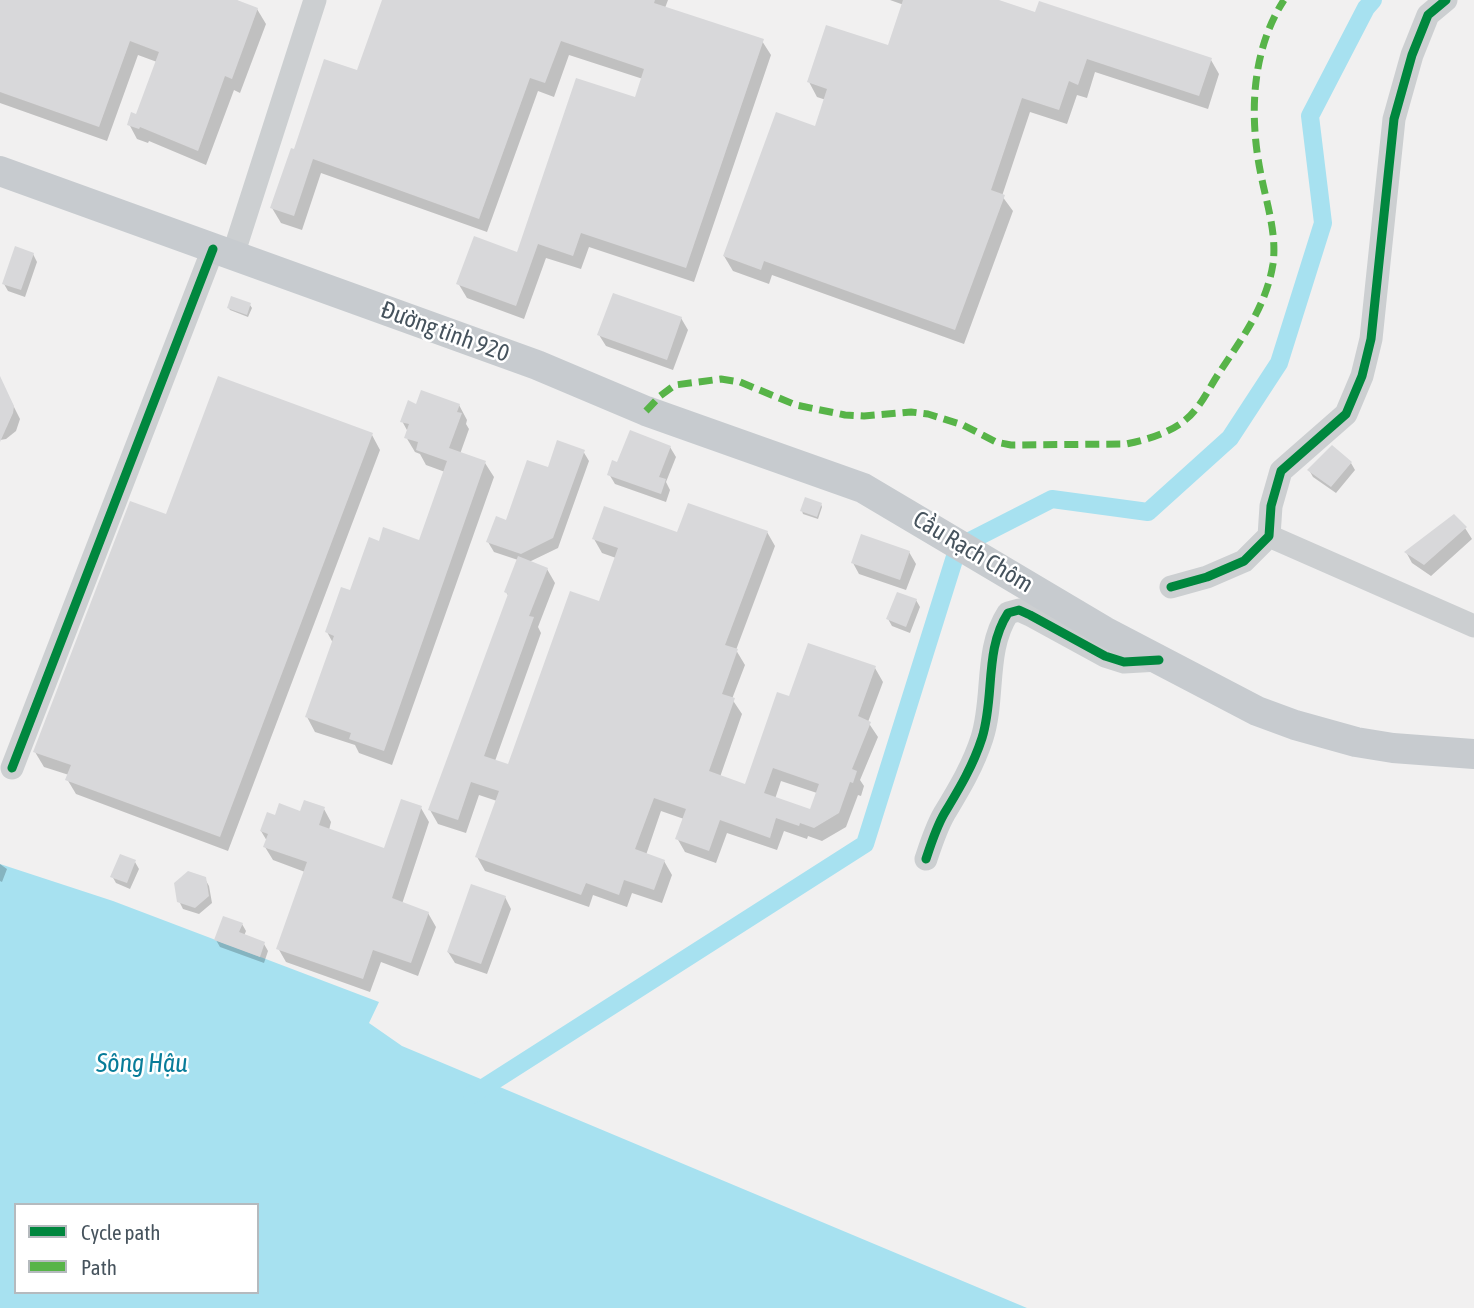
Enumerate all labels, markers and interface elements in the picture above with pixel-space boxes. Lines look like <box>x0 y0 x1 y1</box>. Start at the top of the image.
street label: Đường tỉnh 920 <box>377 295 513 369</box>
street label: Cầu Rạch Chôm <box>908 505 1038 599</box>
water label: Sông Hậu <box>96 1048 188 1080</box>
legend <box>14 1203 259 1294</box>
text: Cycle path <box>81 1220 160 1244</box>
text: Path <box>81 1255 117 1279</box>

